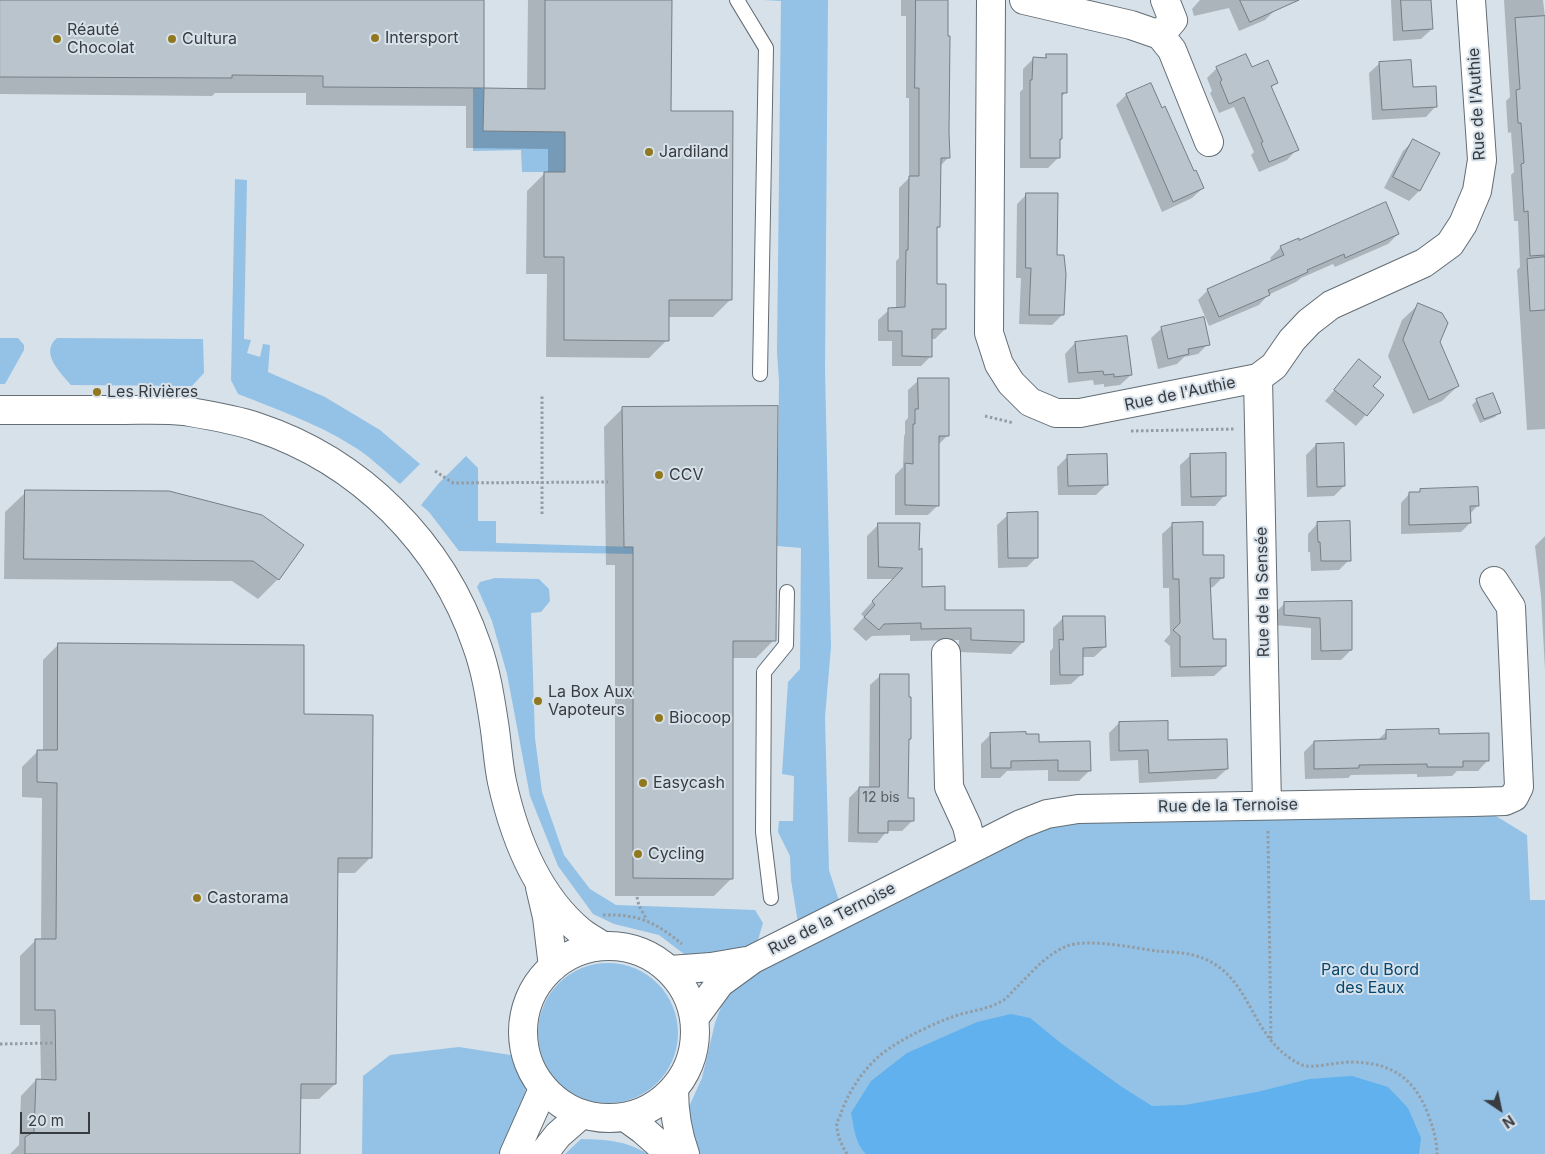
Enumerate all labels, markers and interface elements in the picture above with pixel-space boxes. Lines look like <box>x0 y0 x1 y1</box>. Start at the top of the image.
place label: Réauté Chocolat <box>67 20 135 58</box>
place label: Intersport <box>385 28 459 48</box>
place label: Cultura <box>182 29 237 49</box>
marker: Intersport <box>369 32 381 44</box>
marker: Réauté Chocolat <box>51 33 63 45</box>
marker: Cultura <box>166 33 178 45</box>
street label: Rue de l'Authie <box>1464 47 1490 161</box>
place label: Jardiland <box>659 142 729 162</box>
marker: Jardiland <box>643 146 655 158</box>
street label: Rue de l'Authie <box>1123 373 1237 415</box>
place label: Les Rivières <box>107 382 198 402</box>
marker: Les Rivières <box>91 386 103 398</box>
place label: CCV <box>669 465 703 485</box>
marker: CCV <box>653 469 665 481</box>
street label: Rue de la Sensée <box>1252 526 1274 658</box>
place label: La Box Aux Vapoteurs <box>548 682 633 720</box>
marker: La Box Aux Vapoteurs <box>532 695 544 707</box>
place label: Biocoop <box>669 708 731 728</box>
marker: Biocoop <box>653 712 665 724</box>
place label: Easycash <box>653 773 725 793</box>
marker: Easycash <box>637 777 649 789</box>
house number: 12 bis <box>862 790 900 806</box>
street label: Rue de la Ternoise <box>1158 795 1298 817</box>
place label: Cycling <box>648 844 705 864</box>
marker: Cycling <box>632 848 644 860</box>
street label: Rue de la Ternoise <box>765 879 899 959</box>
place label: Castorama <box>207 888 289 908</box>
marker: Castorama <box>191 892 203 904</box>
park label: Parc du Bord des Eaux <box>1321 960 1419 998</box>
north arrow <box>1475 1084 1525 1134</box>
scale bar <box>22 1102 92 1134</box>
text: 20 m <box>28 1111 64 1130</box>
text: N <box>1499 1112 1518 1132</box>

